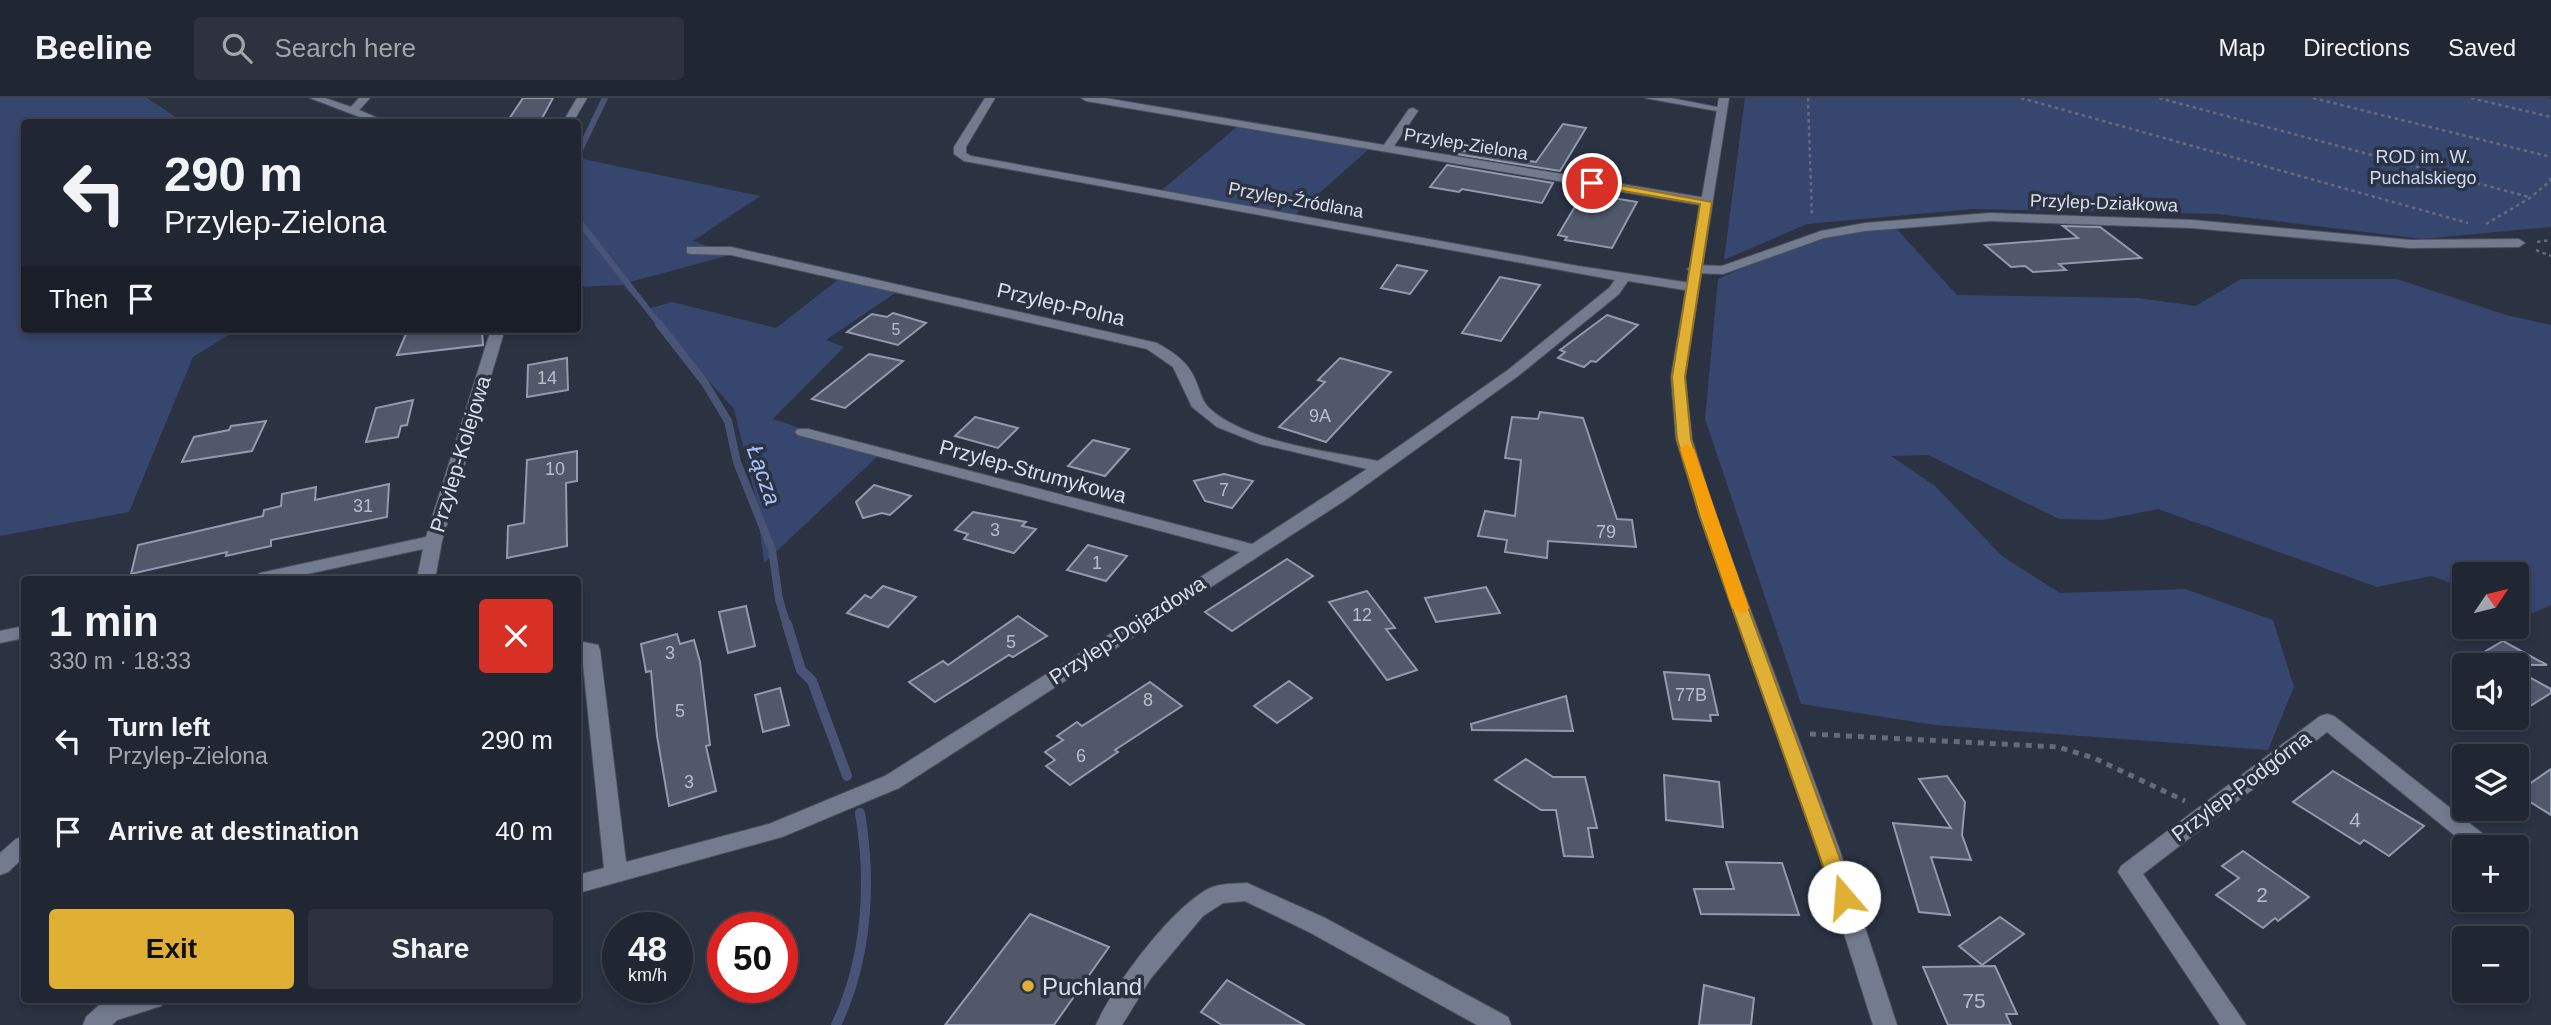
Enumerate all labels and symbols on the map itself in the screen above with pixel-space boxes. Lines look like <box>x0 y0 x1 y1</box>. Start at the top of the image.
street label: Przylep-Zielona <box>1403 124 1530 164</box>
park label: ROD im. W. Puchalskiego <box>2369 147 2477 188</box>
pin <box>1562 153 1622 213</box>
street label: Przylep-Źródlana <box>1227 178 1366 222</box>
street label: Przylep-Działkowa <box>2030 190 2179 216</box>
street label: Przylep-Polna <box>995 278 1128 330</box>
house number: 5 <box>892 321 901 338</box>
house number: 14 <box>537 368 557 388</box>
street label: Przylep-Kolejowa <box>425 373 495 535</box>
house number: 9A <box>1309 406 1331 426</box>
street label: Przylep-Strumykowa <box>937 435 1129 507</box>
water label: Łącza <box>742 442 786 508</box>
house number: 10 <box>545 459 565 479</box>
house number: 7 <box>1219 480 1229 500</box>
house number: 31 <box>353 496 373 516</box>
house number: 3 <box>990 520 1000 540</box>
house number: 79 <box>1596 522 1616 542</box>
house number: 1 <box>1092 553 1102 573</box>
north arrow <box>2452 562 2529 639</box>
street label: Przylep-Dojazdowa <box>1045 571 1209 689</box>
house number: 12 <box>1352 605 1372 625</box>
house number: 5 <box>1006 632 1016 652</box>
house number: 3 <box>665 643 675 663</box>
house number: 77B <box>1675 685 1707 705</box>
house number: 8 <box>1143 690 1153 710</box>
house number: 5 <box>675 701 685 721</box>
street label: Przylep-Podgórna <box>2167 726 2315 846</box>
house number: 6 <box>1076 746 1086 766</box>
house number: 3 <box>684 772 694 792</box>
house number: 4 <box>2349 808 2361 831</box>
position arrow <box>1807 860 1881 934</box>
house number: 2 <box>2256 883 2268 906</box>
speed limit sign: 50 <box>707 912 798 1003</box>
place label: Puchland <box>1042 973 1142 1000</box>
marker: Puchland <box>1020 978 1036 994</box>
house number: 75 <box>1962 989 1986 1012</box>

